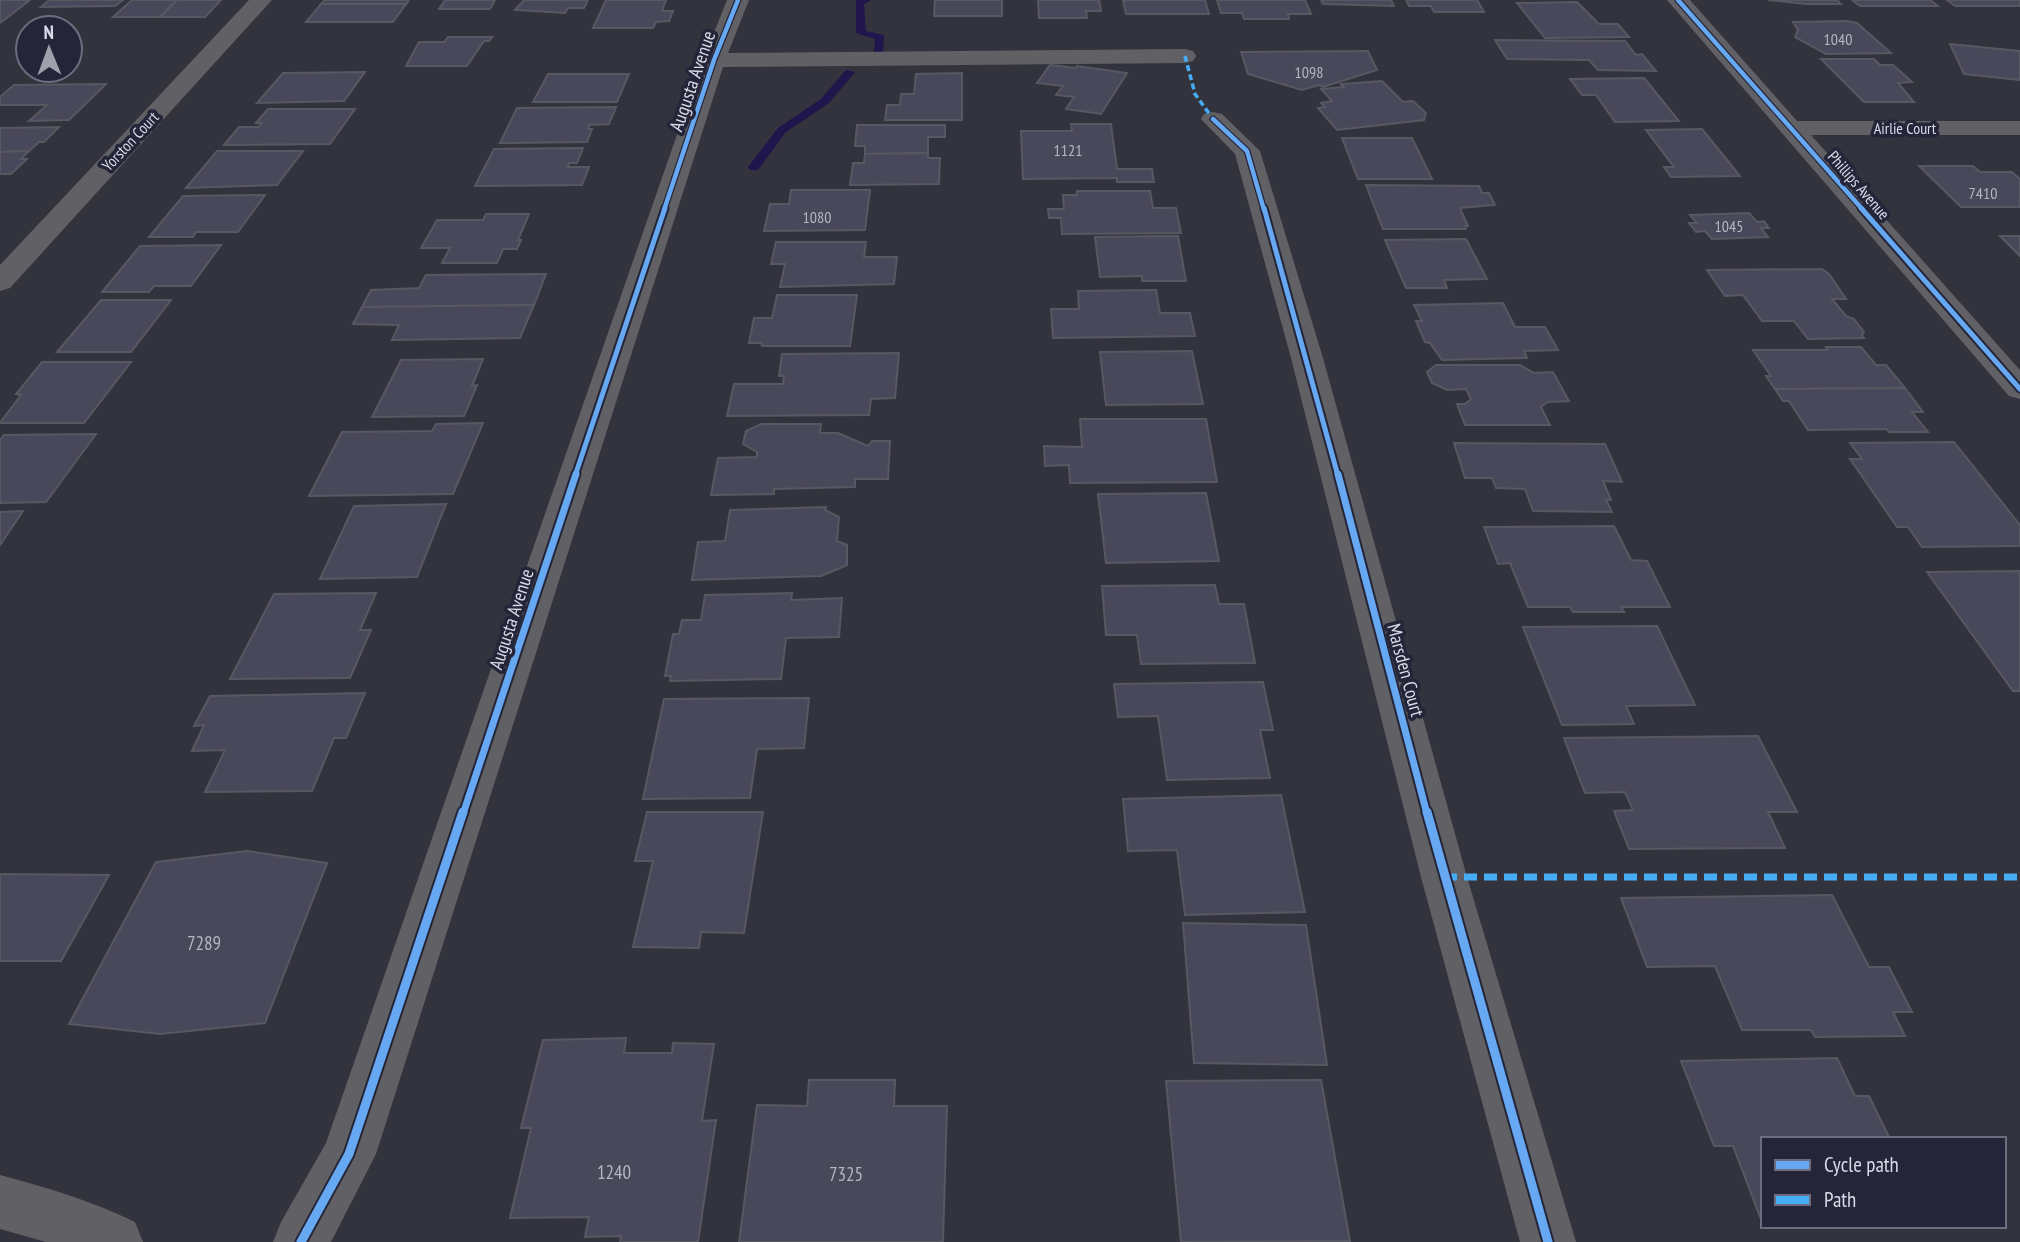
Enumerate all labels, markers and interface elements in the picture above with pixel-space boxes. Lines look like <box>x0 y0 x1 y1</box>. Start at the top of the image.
north arrow <box>14 14 84 84</box>
text: N <box>43 20 54 44</box>
street label: Augusta Avenue <box>664 28 720 134</box>
house number: 1040 <box>1824 29 1852 49</box>
house number: 1098 <box>1295 62 1323 82</box>
street label: Yorston Court <box>97 107 163 175</box>
street label: Airlie Court <box>1874 118 1937 138</box>
house number: 1121 <box>1054 140 1082 160</box>
street label: Phillips Avenue <box>1824 147 1894 223</box>
house number: 7410 <box>1969 183 1997 203</box>
house number: 1080 <box>803 207 831 227</box>
house number: 1045 <box>1715 216 1743 236</box>
street label: Augusta Avenue <box>483 565 539 672</box>
street label: Marsden Court <box>1382 621 1430 720</box>
house number: 7289 <box>187 931 221 955</box>
legend <box>1761 1137 2006 1228</box>
text: Cycle path <box>1824 1151 1899 1178</box>
house number: 1240 <box>597 1160 631 1184</box>
house number: 7325 <box>829 1162 863 1186</box>
text: Path <box>1824 1186 1856 1213</box>

